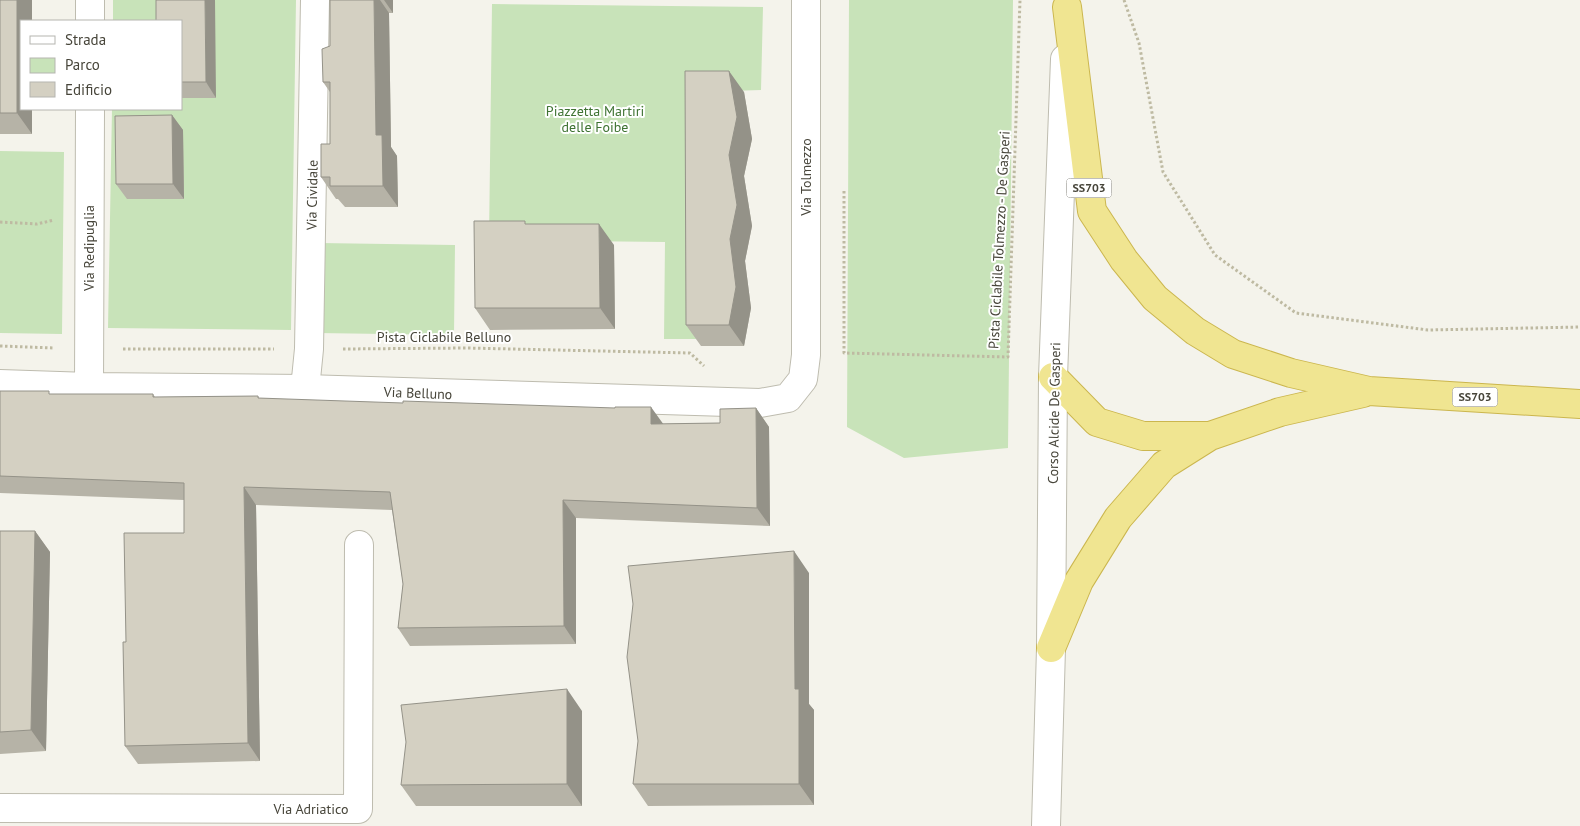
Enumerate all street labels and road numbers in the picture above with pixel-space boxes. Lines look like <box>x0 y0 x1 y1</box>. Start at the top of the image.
street label: Pista Ciclabile Tolmezzo - De Gasperi <box>984 130 1014 350</box>
street label: Via Tolmezzo <box>797 138 815 217</box>
street label: Via Cividale <box>302 160 322 231</box>
road number: SS703 <box>1066 178 1112 198</box>
street label: Via Redipuglia <box>80 205 98 292</box>
street label: Pista Ciclabile Belluno <box>377 328 511 346</box>
street label: Corso Alcide De Gasperi <box>1044 342 1064 484</box>
street label: Via Belluno <box>382 383 453 403</box>
road number: SS703 <box>1452 388 1498 407</box>
street label: Via Adriatico <box>272 800 349 818</box>

